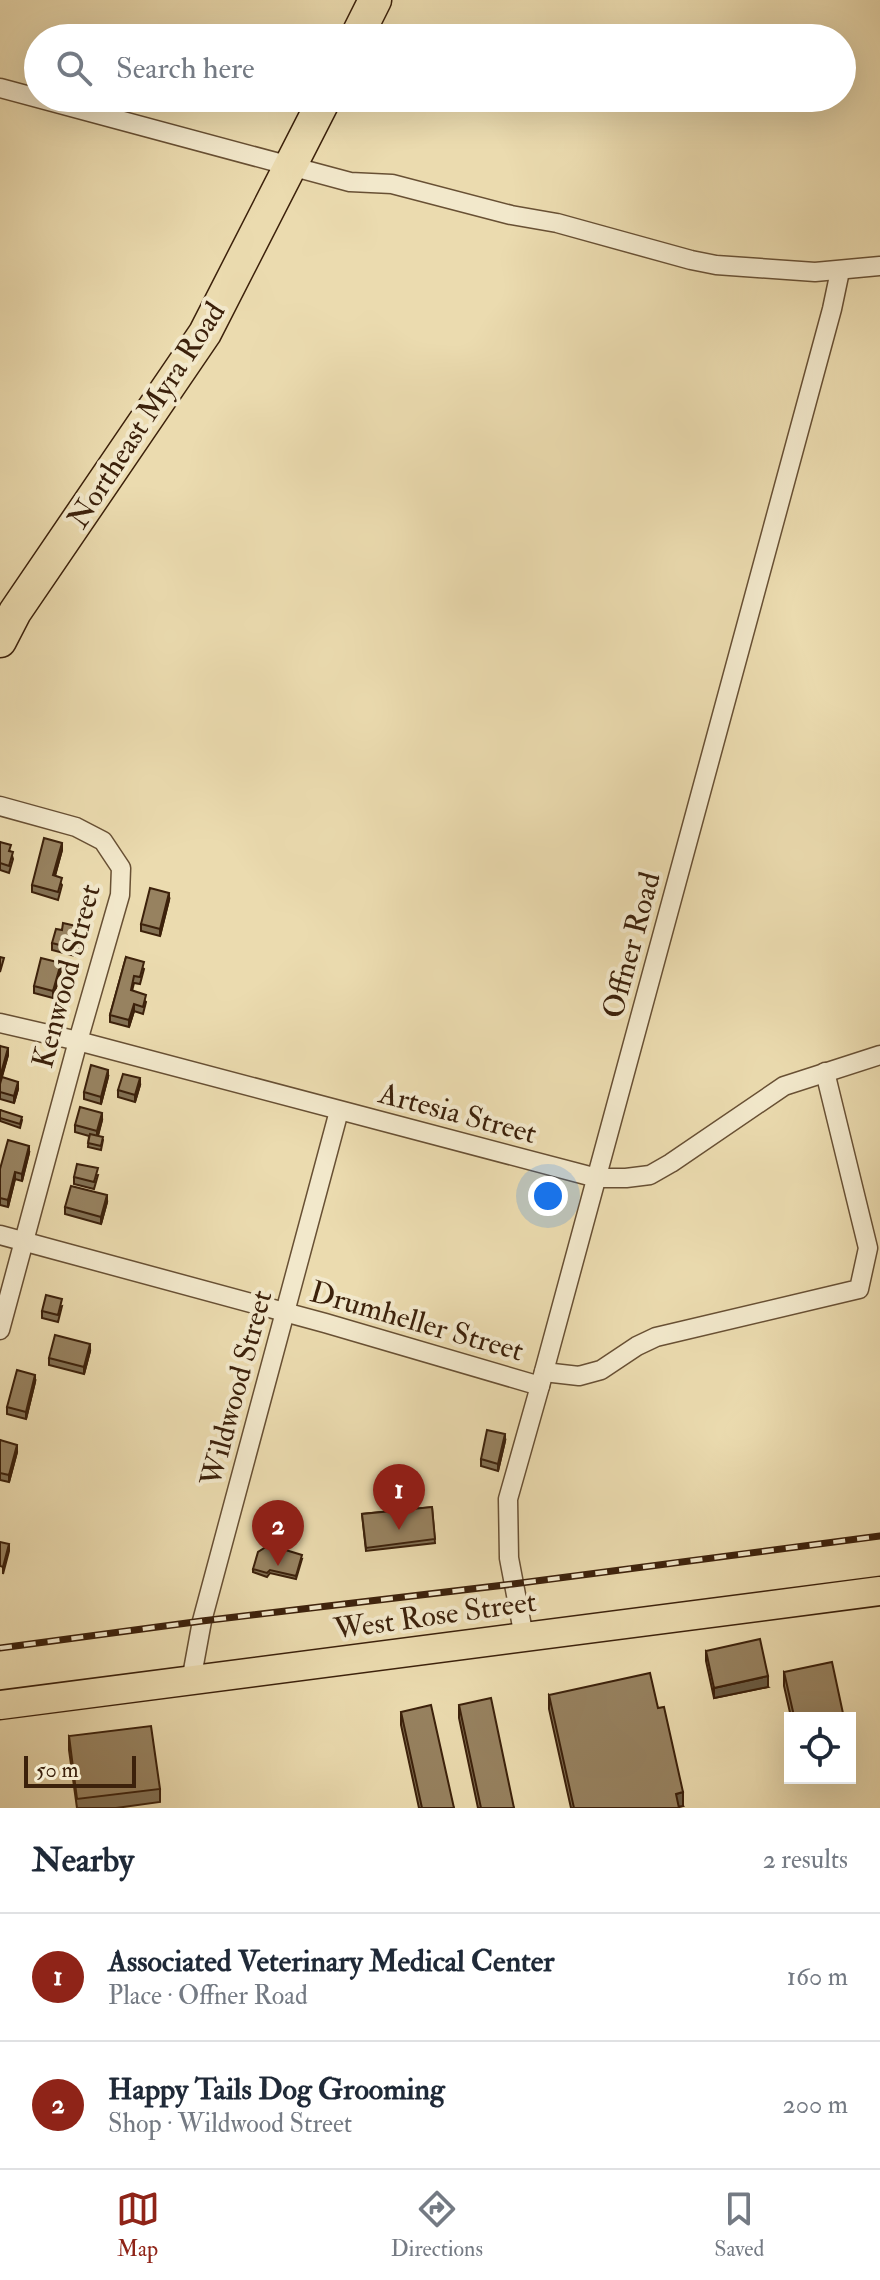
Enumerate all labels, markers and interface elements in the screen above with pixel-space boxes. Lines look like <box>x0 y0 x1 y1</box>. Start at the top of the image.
search box <box>24 24 856 112</box>
icon: search <box>52 46 96 90</box>
text: Search here <box>116 50 255 87</box>
street label: Northeast Myra Road <box>59 295 234 535</box>
street label: Offner Road <box>594 868 669 1022</box>
street label: Kenwood Street <box>24 880 109 1072</box>
street label: Artesia Street <box>374 1074 541 1152</box>
your location <box>528 1176 568 1216</box>
street label: Drumheller Street <box>306 1273 528 1370</box>
street label: Wildwood Street <box>192 1286 280 1491</box>
pin: 1 <box>373 1464 425 1530</box>
pin: 2 <box>252 1500 304 1566</box>
street label: West Rose Street <box>331 1583 539 1648</box>
map controls <box>784 1712 856 1784</box>
button: locate <box>784 1712 856 1784</box>
scale bar <box>24 1752 136 1788</box>
text: 50 m <box>36 1756 78 1784</box>
text: Nearby <box>32 1839 134 1882</box>
text: 2 results <box>763 1844 848 1876</box>
text: Associated Veterinary Medical Center <box>108 1943 554 1980</box>
text: 1 <box>53 1961 63 1993</box>
text: 160 m <box>787 1961 848 1993</box>
text: Place · Offner Road <box>108 1980 308 2012</box>
text: Happy Tails Dog Grooming <box>108 2071 445 2108</box>
text: 2 <box>51 2089 65 2121</box>
text: 200 m <box>783 2089 848 2121</box>
text: Shop · Wildwood Street <box>108 2108 352 2140</box>
tab: Map <box>116 2187 160 2263</box>
tab: Directions <box>391 2187 483 2263</box>
tab: Saved <box>714 2187 764 2263</box>

